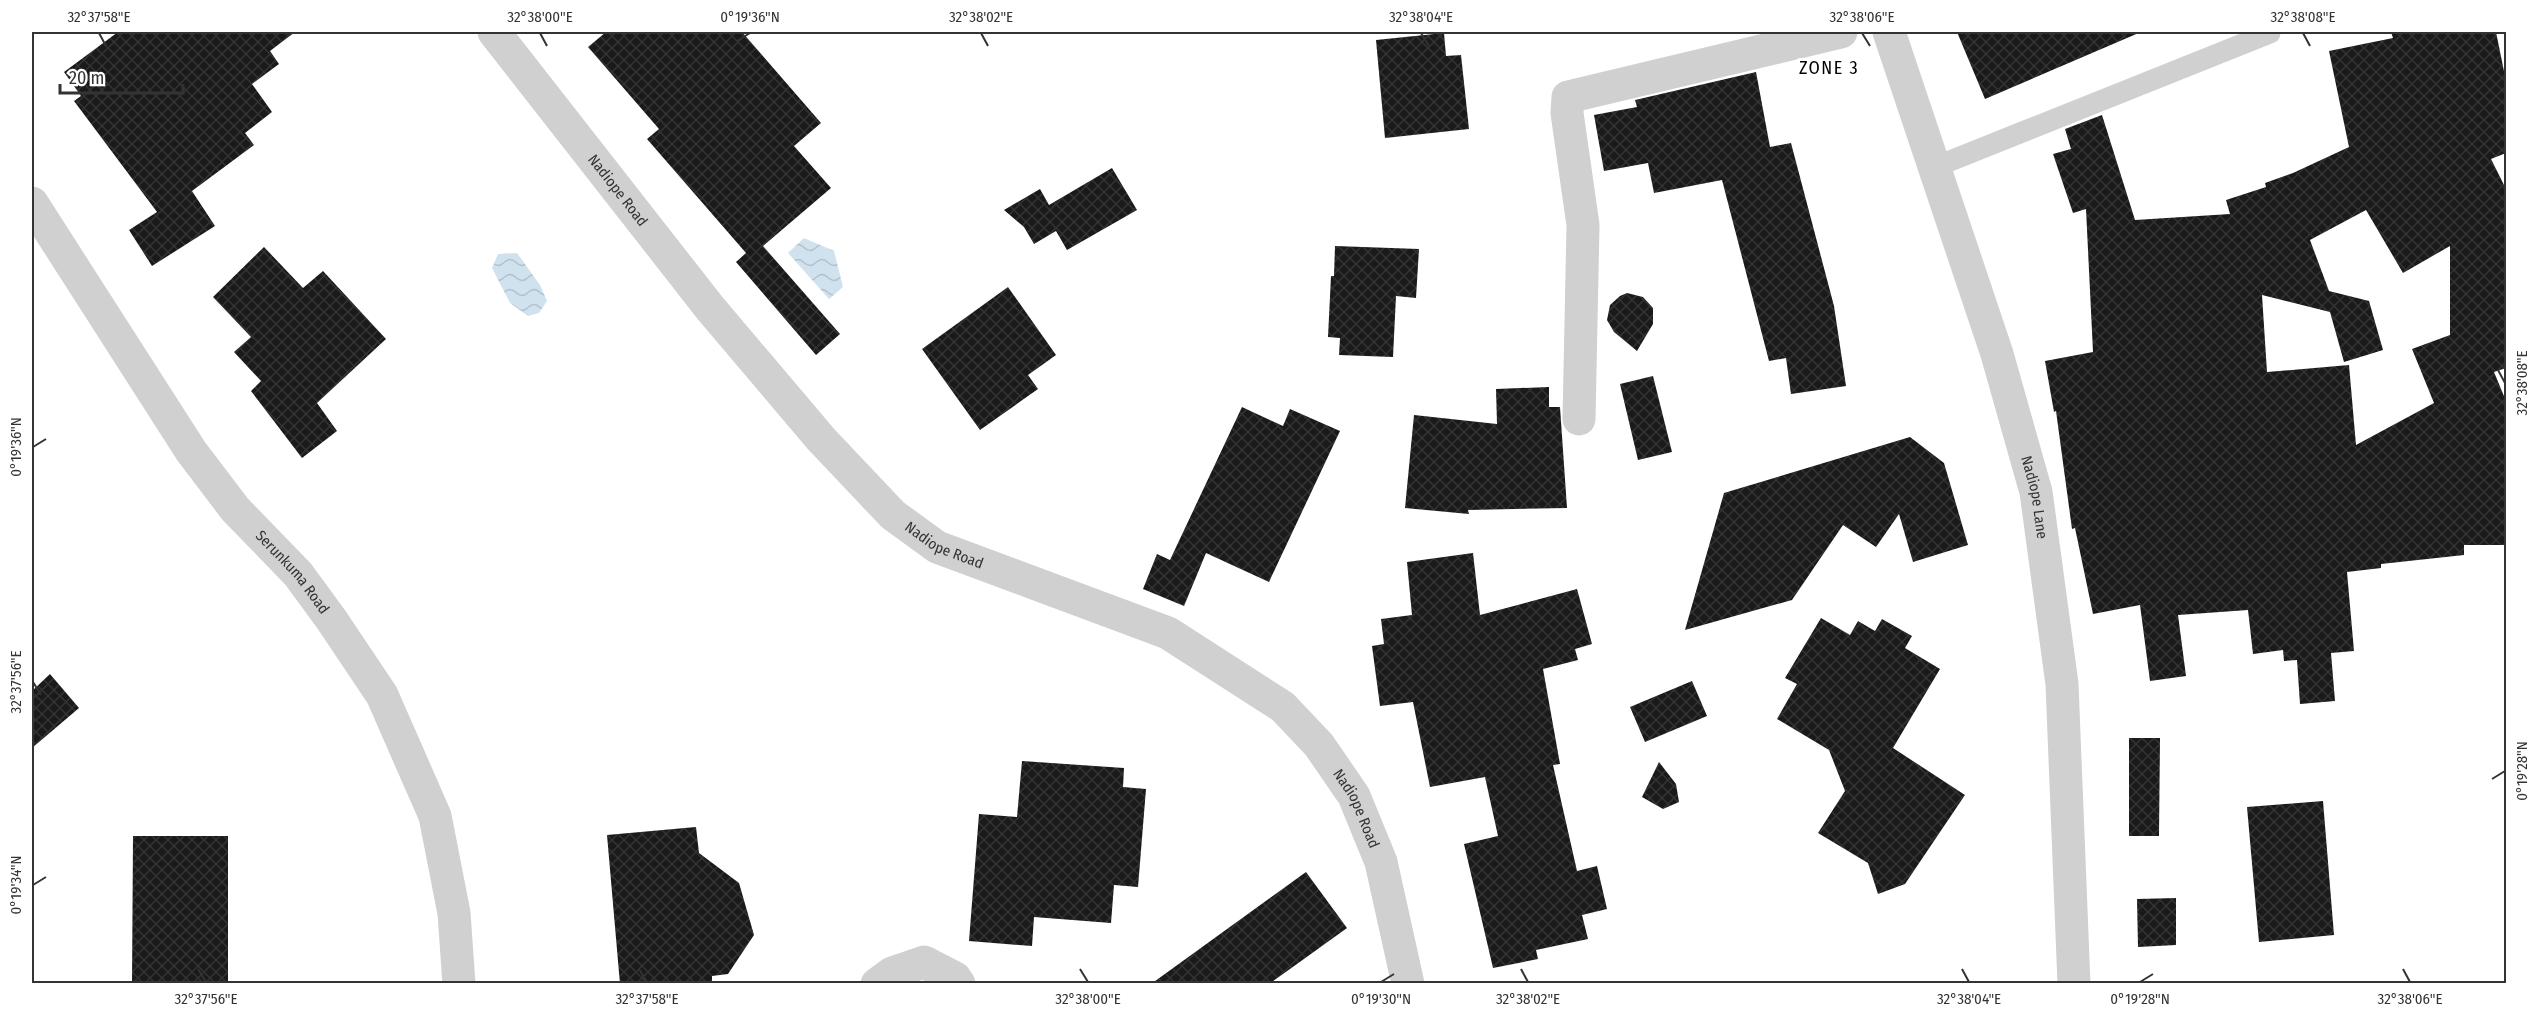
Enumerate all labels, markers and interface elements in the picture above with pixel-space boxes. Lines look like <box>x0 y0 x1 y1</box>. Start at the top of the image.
text: 32°37'58"E <box>67 8 131 26</box>
text: 32°38'00"E <box>507 8 573 26</box>
text: 0°19'36"N <box>720 8 780 26</box>
text: 32°38'02"E <box>949 8 1013 26</box>
text: 32°38'04"E <box>1389 8 1453 26</box>
text: 32°38'06"E <box>1830 8 1894 26</box>
text: 32°38'08"E <box>2270 8 2336 26</box>
scale bar <box>60 57 183 95</box>
district label: ZONE 3 <box>1799 57 1859 79</box>
text: 20 m <box>69 67 104 89</box>
street label: Nadiope Road <box>584 151 652 230</box>
text: 32°38'08"E <box>2513 350 2531 416</box>
text: 0°19'36"N <box>7 417 25 477</box>
street label: Nadiope Lane <box>2017 454 2051 540</box>
street label: Nadiope Road <box>901 518 986 572</box>
street label: Serunkuma Road <box>252 527 333 617</box>
text: 32°37'56"E <box>7 651 25 713</box>
text: 0°19'28"N <box>2513 741 2531 801</box>
street label: Nadiope Road <box>1329 765 1383 851</box>
text: 0°19'34"N <box>7 856 25 915</box>
text: 32°37'56"E <box>175 990 237 1008</box>
text: 32°37'58"E <box>615 990 679 1008</box>
text: 32°38'00"E <box>1055 990 1121 1008</box>
text: 0°19'30"N <box>1351 990 1411 1008</box>
text: 32°38'02"E <box>1496 990 1560 1008</box>
text: 32°38'04"E <box>1937 990 2001 1008</box>
text: 0°19'28"N <box>2110 990 2170 1008</box>
text: 32°38'06"E <box>2378 990 2442 1008</box>

